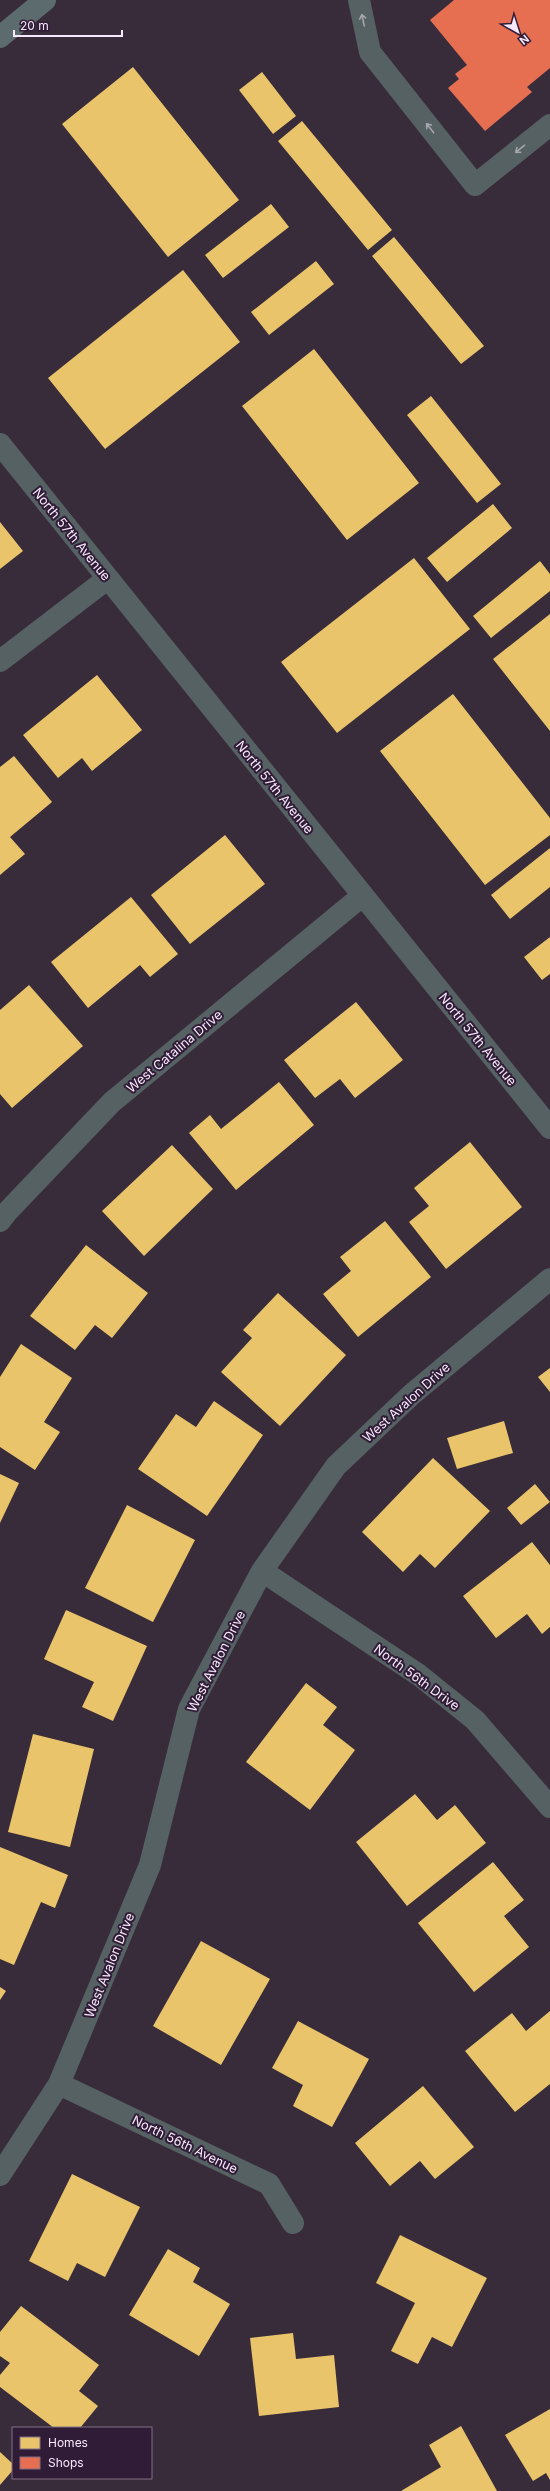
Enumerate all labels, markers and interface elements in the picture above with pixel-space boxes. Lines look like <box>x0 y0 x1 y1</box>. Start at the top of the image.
scale bar <box>14 12 122 38</box>
north arrow <box>498 12 538 52</box>
one-way arrow <box>359 14 367 27</box>
text: 20 m <box>20 18 49 33</box>
text: N <box>517 32 532 48</box>
one-way arrow <box>426 123 434 134</box>
one-way arrow <box>514 145 525 154</box>
street label: North 57th Avenue <box>30 484 114 584</box>
street label: North 57th Avenue <box>233 737 317 837</box>
street label: North 57th Avenue <box>436 989 520 1089</box>
street label: West Catalina Drive <box>123 1006 225 1096</box>
street label: West Avalon Drive <box>359 1359 453 1445</box>
street label: West Avalon Drive <box>184 1608 248 1714</box>
street label: North 56th Drive <box>371 1641 463 1713</box>
street label: West Avalon Drive <box>81 1910 137 2020</box>
street label: North 56th Avenue <box>130 2111 240 2177</box>
legend <box>12 2427 152 2479</box>
text: Homes <box>48 2435 88 2450</box>
text: Shops <box>48 2455 84 2470</box>

